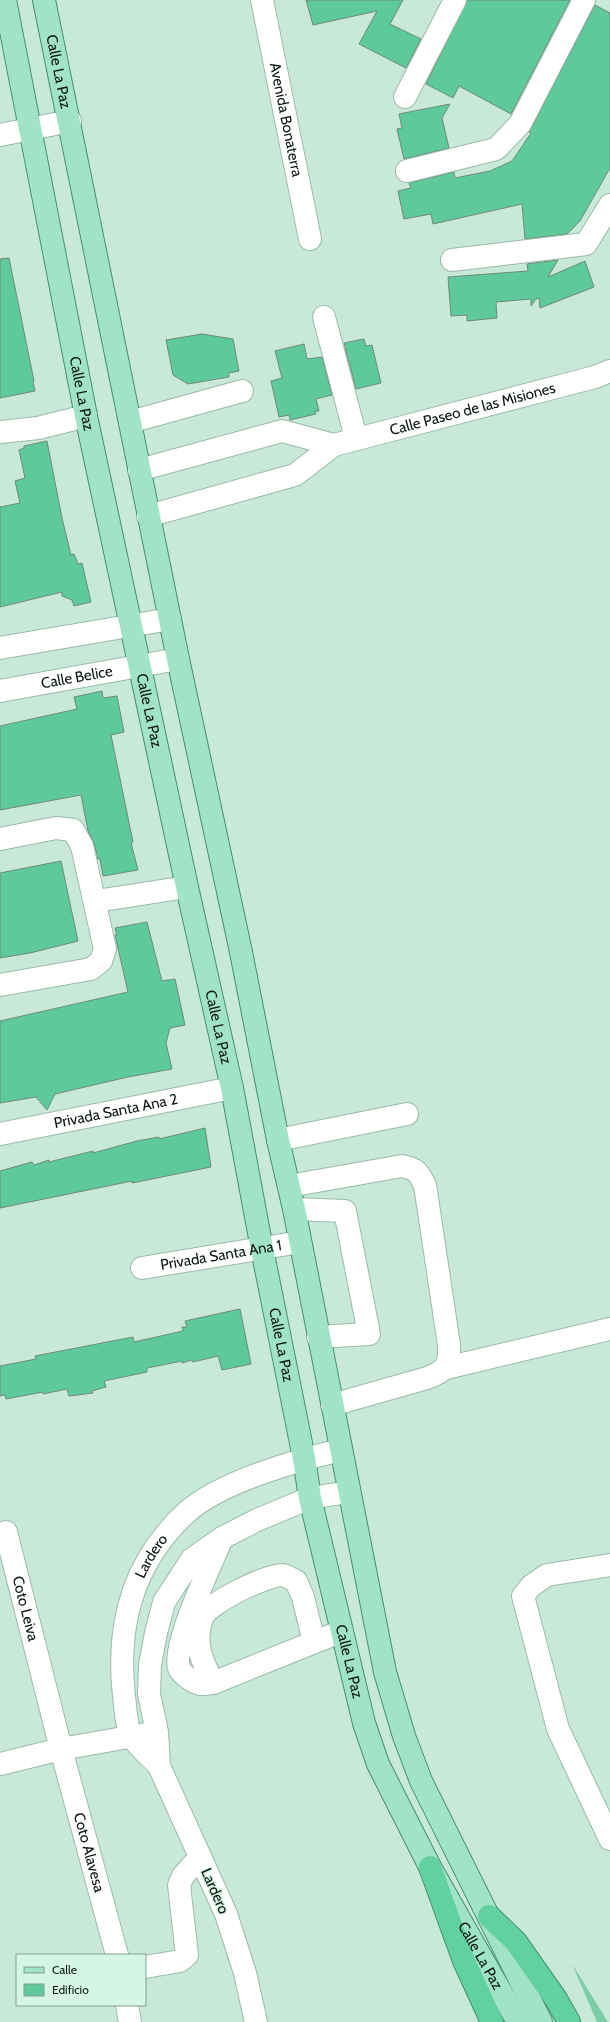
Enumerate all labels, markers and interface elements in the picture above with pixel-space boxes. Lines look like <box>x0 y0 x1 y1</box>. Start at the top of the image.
street label: Calle La Paz <box>42 33 75 110</box>
street label: Avenida Bonaterra <box>266 61 306 179</box>
street label: Calle La Paz <box>66 355 98 432</box>
street label: Calle Paseo de las Misiones <box>388 379 557 439</box>
street label: Calle Belice <box>40 662 114 692</box>
street label: Calle La Paz <box>132 672 166 749</box>
street label: Calle La Paz <box>201 988 235 1066</box>
street label: Privada Santa Ana 2 <box>52 1090 179 1132</box>
street label: Privada Santa Ana 1 <box>159 1236 283 1274</box>
street label: Calle La Paz <box>265 1306 297 1383</box>
street label: Lardero <box>131 1531 171 1581</box>
street label: Coto Leiva <box>9 1574 43 1644</box>
street label: Calle La Paz <box>332 1623 367 1700</box>
street label: Coto Alavesa <box>70 1811 109 1895</box>
street label: Lardero <box>197 1865 233 1917</box>
street label: Calle La Paz <box>454 1919 507 1993</box>
legend <box>16 1954 146 2006</box>
text: Calle <box>52 1962 77 1977</box>
text: Edificio <box>52 1982 89 1997</box>

